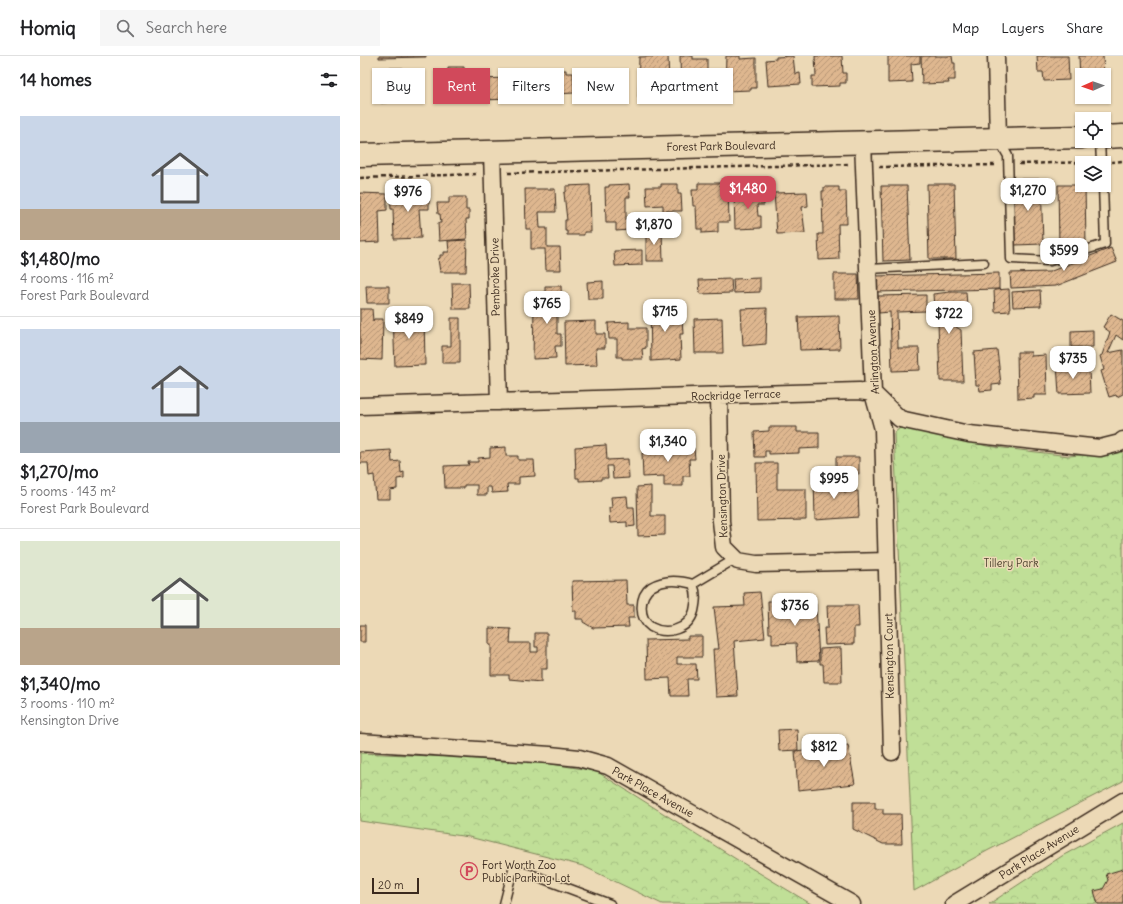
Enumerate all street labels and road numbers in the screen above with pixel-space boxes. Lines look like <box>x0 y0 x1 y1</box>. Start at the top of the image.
street label: Forest Park Boulevard <box>666 138 776 154</box>
street label: Pembroke Drive <box>487 238 503 316</box>
street label: Arlington Avenue <box>864 309 882 395</box>
street label: Rockridge Terrace <box>691 386 781 404</box>
street label: Kensington Drive <box>714 454 730 538</box>
street label: Kensington Court <box>881 613 897 699</box>
street label: Park Place Avenue <box>610 764 696 820</box>
street label: Park Place Avenue <box>997 822 1082 882</box>

